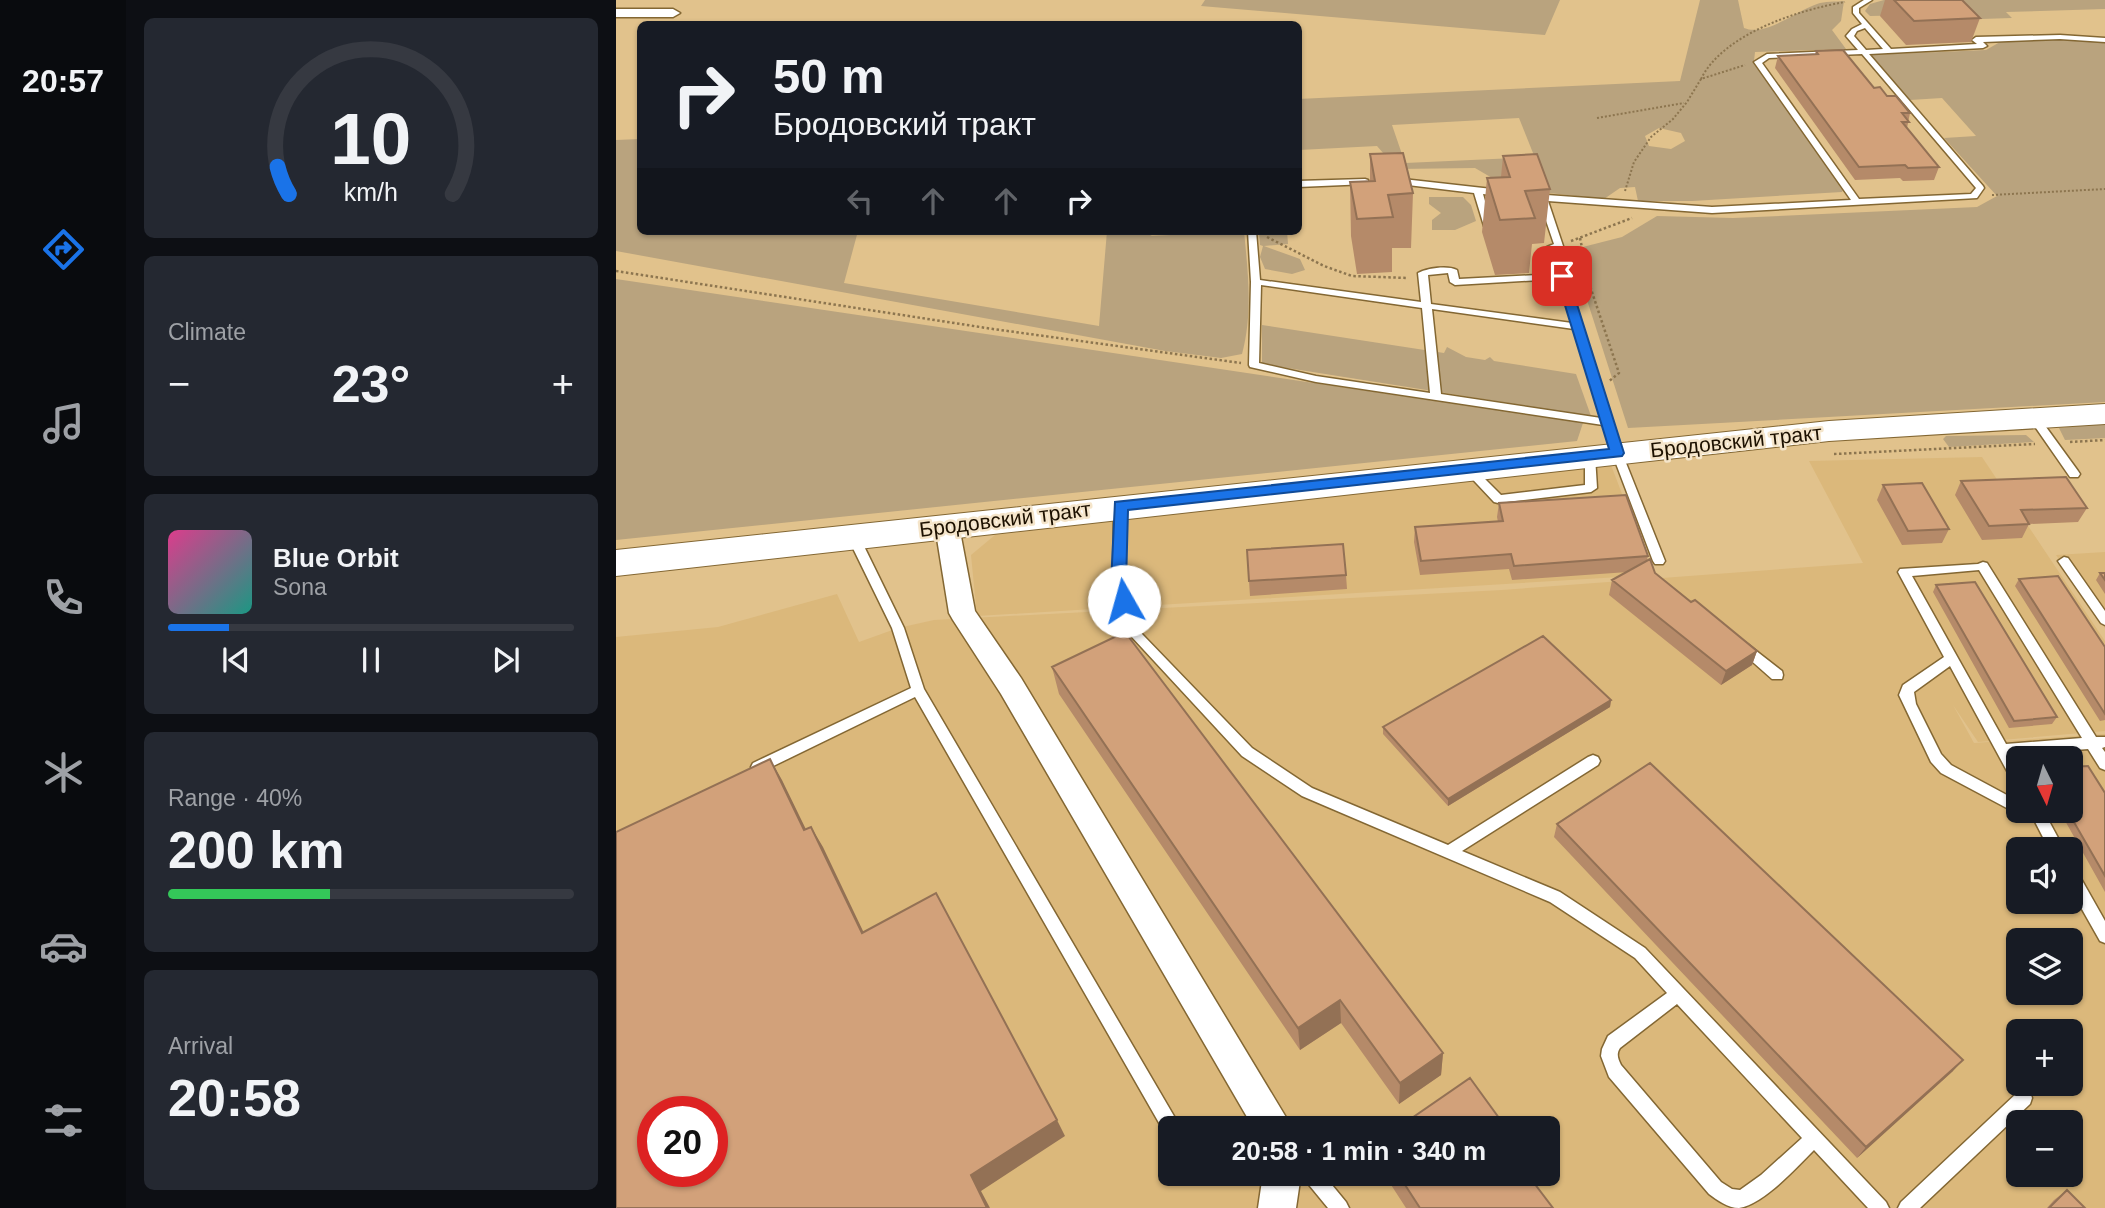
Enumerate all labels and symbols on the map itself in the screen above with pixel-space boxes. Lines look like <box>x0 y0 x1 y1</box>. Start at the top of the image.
pin <box>1532 246 1592 306</box>
street label: Бродовский тракт <box>1649 421 1823 461</box>
street label: Бродовский тракт <box>918 497 1092 541</box>
position arrow <box>1087 564 1161 638</box>
north arrow <box>2006 746 2082 822</box>
speed limit sign: 20 <box>637 1096 728 1187</box>

